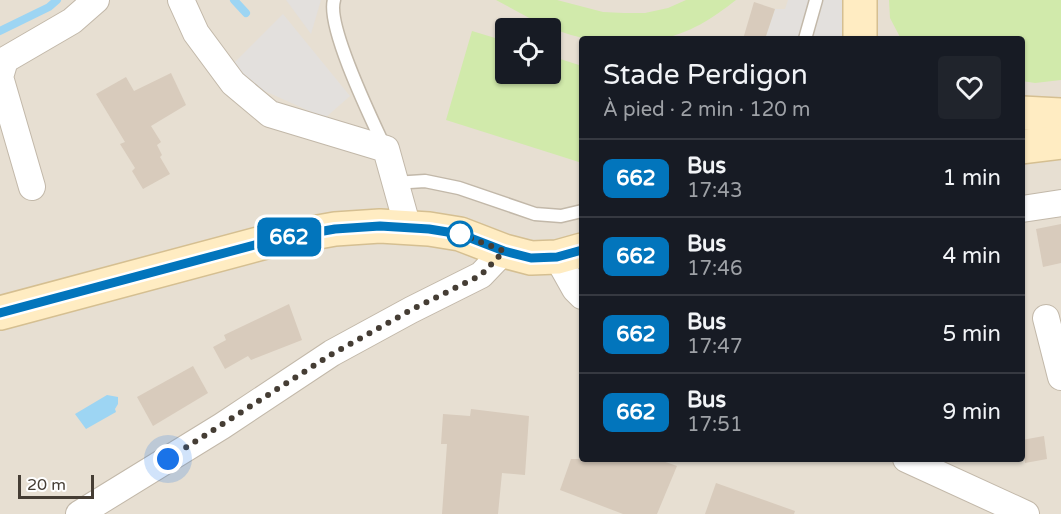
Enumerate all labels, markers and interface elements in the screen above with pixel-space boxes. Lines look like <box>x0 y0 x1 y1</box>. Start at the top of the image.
map controls <box>495 18 561 84</box>
button: locate <box>495 18 561 84</box>
button: heart <box>938 56 1001 119</box>
text: Stade Perdigon <box>603 58 808 92</box>
text: À pied · 2 min · 120 m <box>603 98 810 122</box>
text: Bus <box>687 153 726 179</box>
text: 1 min <box>942 165 1001 191</box>
text: 662 <box>616 166 656 191</box>
text: 17:43 <box>687 179 742 203</box>
line badge: 662 <box>254 218 324 256</box>
unlabelled marker <box>447 221 473 247</box>
text: 662 <box>269 225 309 250</box>
text: Bus <box>687 231 726 257</box>
text: 4 min <box>942 243 1001 269</box>
text: 662 <box>616 244 656 269</box>
text: 17:46 <box>687 257 742 281</box>
text: Bus <box>687 309 726 335</box>
text: 5 min <box>942 321 1001 347</box>
text: 662 <box>616 322 656 347</box>
text: 17:47 <box>687 335 742 359</box>
text: Bus <box>687 387 726 413</box>
text: 9 min <box>942 399 1001 425</box>
text: 662 <box>616 400 656 425</box>
text: 17:51 <box>687 413 742 437</box>
your location <box>153 444 183 474</box>
scale bar <box>18 472 94 500</box>
text: 20 m <box>27 475 66 495</box>

